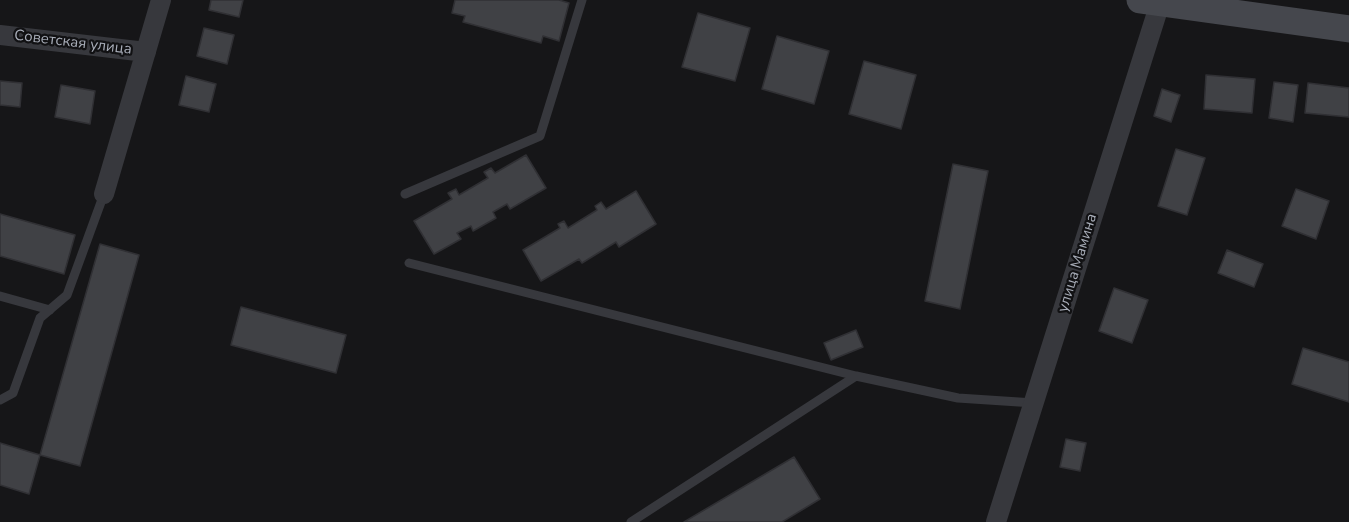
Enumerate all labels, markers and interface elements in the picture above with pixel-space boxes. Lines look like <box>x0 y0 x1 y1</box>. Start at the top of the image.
street label: Советская улица <box>13 27 133 59</box>
street label: улица Мамина <box>1054 212 1102 314</box>

